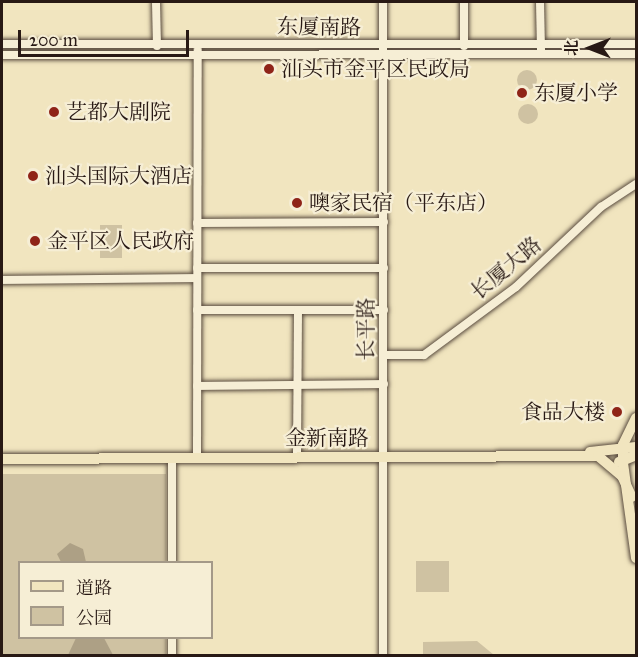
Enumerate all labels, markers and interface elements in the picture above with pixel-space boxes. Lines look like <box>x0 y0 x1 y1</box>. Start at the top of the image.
street label: 东厦南路 <box>277 14 361 40</box>
scale bar <box>21 18 192 56</box>
north arrow <box>560 18 620 78</box>
text: 200 m <box>29 29 78 51</box>
text: 北 <box>562 40 581 56</box>
place label: 汕头市金平区民政局 <box>281 56 470 82</box>
marker: 汕头市金平区民政局 <box>262 62 276 76</box>
place label: 东厦小学 <box>534 80 618 106</box>
marker: 东厦小学 <box>515 86 529 100</box>
place label: 艺都大剧院 <box>66 99 171 125</box>
marker: 艺都大剧院 <box>47 105 61 119</box>
place label: 汕头国际大酒店 <box>45 163 192 189</box>
marker: 汕头国际大酒店 <box>26 169 40 183</box>
place label: 噢家民宿（平东店） <box>309 190 498 216</box>
marker: 噢家民宿（平东店） <box>290 196 304 210</box>
place label: 金平区人民政府 <box>47 228 194 254</box>
street label: 长厦大路 <box>466 231 546 305</box>
marker: 金平区人民政府 <box>28 234 42 248</box>
street label: 长平路 <box>353 298 379 360</box>
place label: 食品大楼 <box>521 399 605 425</box>
marker: 食品大楼 <box>610 405 624 419</box>
street label: 金新南路 <box>285 425 369 451</box>
legend <box>18 561 213 639</box>
text: 道路 <box>76 577 112 599</box>
text: 公园 <box>76 607 112 629</box>

